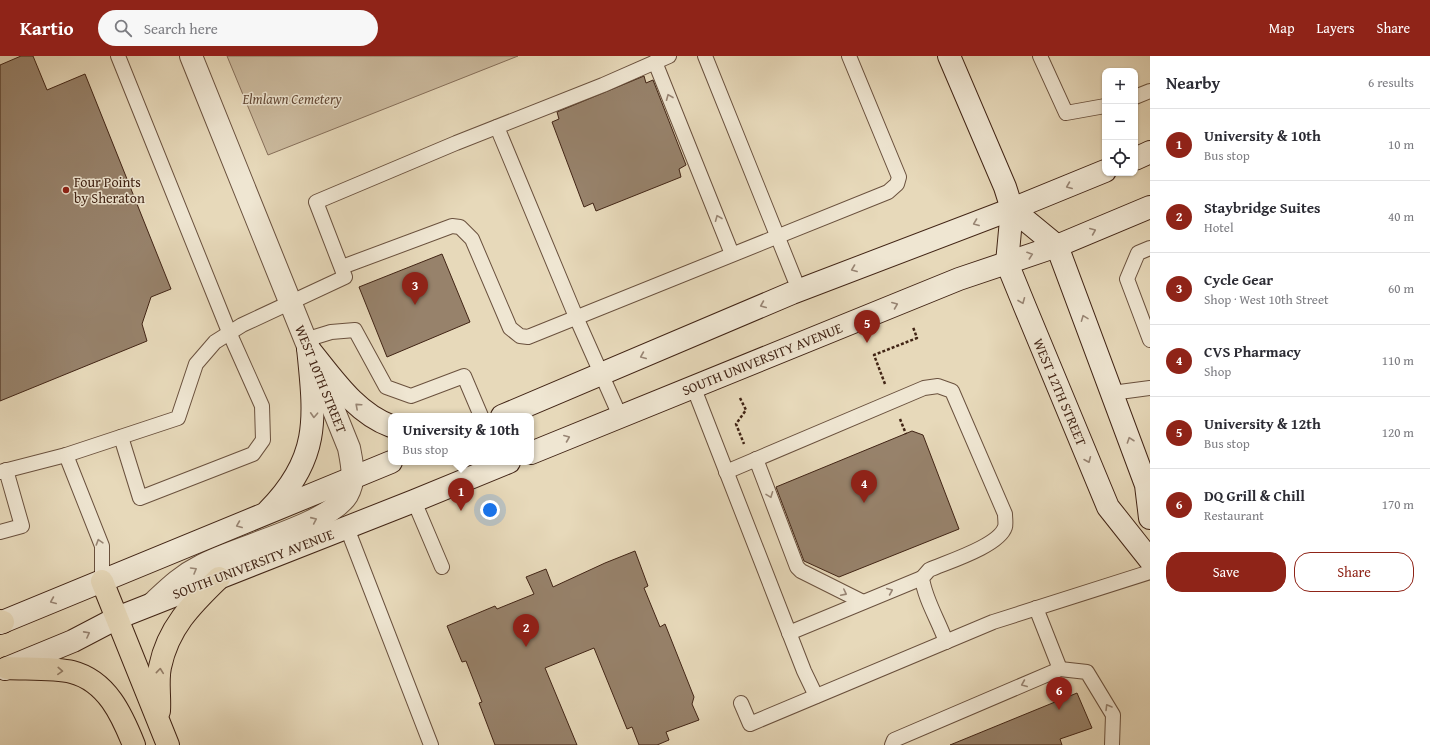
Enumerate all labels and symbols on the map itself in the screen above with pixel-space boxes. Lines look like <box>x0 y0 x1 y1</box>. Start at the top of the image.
park label: Elmlawn Cemetery <box>241 89 342 109</box>
one-way arrow <box>666 94 674 102</box>
place label: Four Points by Sheraton <box>74 172 145 208</box>
one-way arrow <box>1065 182 1072 190</box>
marker: Four Points by Sheraton <box>61 185 71 195</box>
one-way arrow <box>714 214 722 221</box>
one-way arrow <box>972 218 979 227</box>
one-way arrow <box>1089 228 1097 236</box>
one-way arrow <box>1026 251 1033 260</box>
one-way arrow <box>851 265 858 273</box>
pin: 3 <box>402 272 428 305</box>
one-way arrow <box>1017 297 1025 305</box>
one-way arrow <box>759 300 767 308</box>
one-way arrow <box>892 302 899 310</box>
pin: 5 <box>854 310 880 343</box>
one-way arrow <box>1080 315 1088 322</box>
street label: SOUTH UNIVERSITY AVENUE <box>679 318 845 400</box>
street label: WEST 10TH STREET <box>290 322 352 436</box>
street label: WEST 12TH STREET <box>1028 335 1092 449</box>
one-way arrow <box>640 351 647 359</box>
one-way arrow <box>355 403 363 410</box>
one-way arrow <box>309 412 318 418</box>
one-way arrow <box>563 435 570 443</box>
one-way arrow <box>1126 436 1134 443</box>
one-way arrow <box>1083 455 1091 463</box>
pin: 4 <box>851 470 877 503</box>
pin: 1 <box>448 478 474 511</box>
one-way arrow <box>765 492 773 499</box>
your location <box>480 500 500 520</box>
one-way arrow <box>310 516 317 524</box>
one-way arrow <box>235 521 242 529</box>
street label: SOUTH UNIVERSITY AVENUE <box>169 524 337 604</box>
one-way arrow <box>96 539 104 546</box>
one-way arrow <box>190 567 197 574</box>
one-way arrow <box>840 588 847 595</box>
one-way arrow <box>886 588 893 596</box>
one-way arrow <box>49 596 57 604</box>
pin: 2 <box>513 614 539 647</box>
one-way arrow <box>83 631 90 638</box>
one-way arrow <box>57 667 63 675</box>
one-way arrow <box>156 668 165 674</box>
pin: 6 <box>1046 677 1072 710</box>
one-way arrow <box>1021 679 1029 687</box>
one-way arrow <box>1106 704 1113 711</box>

